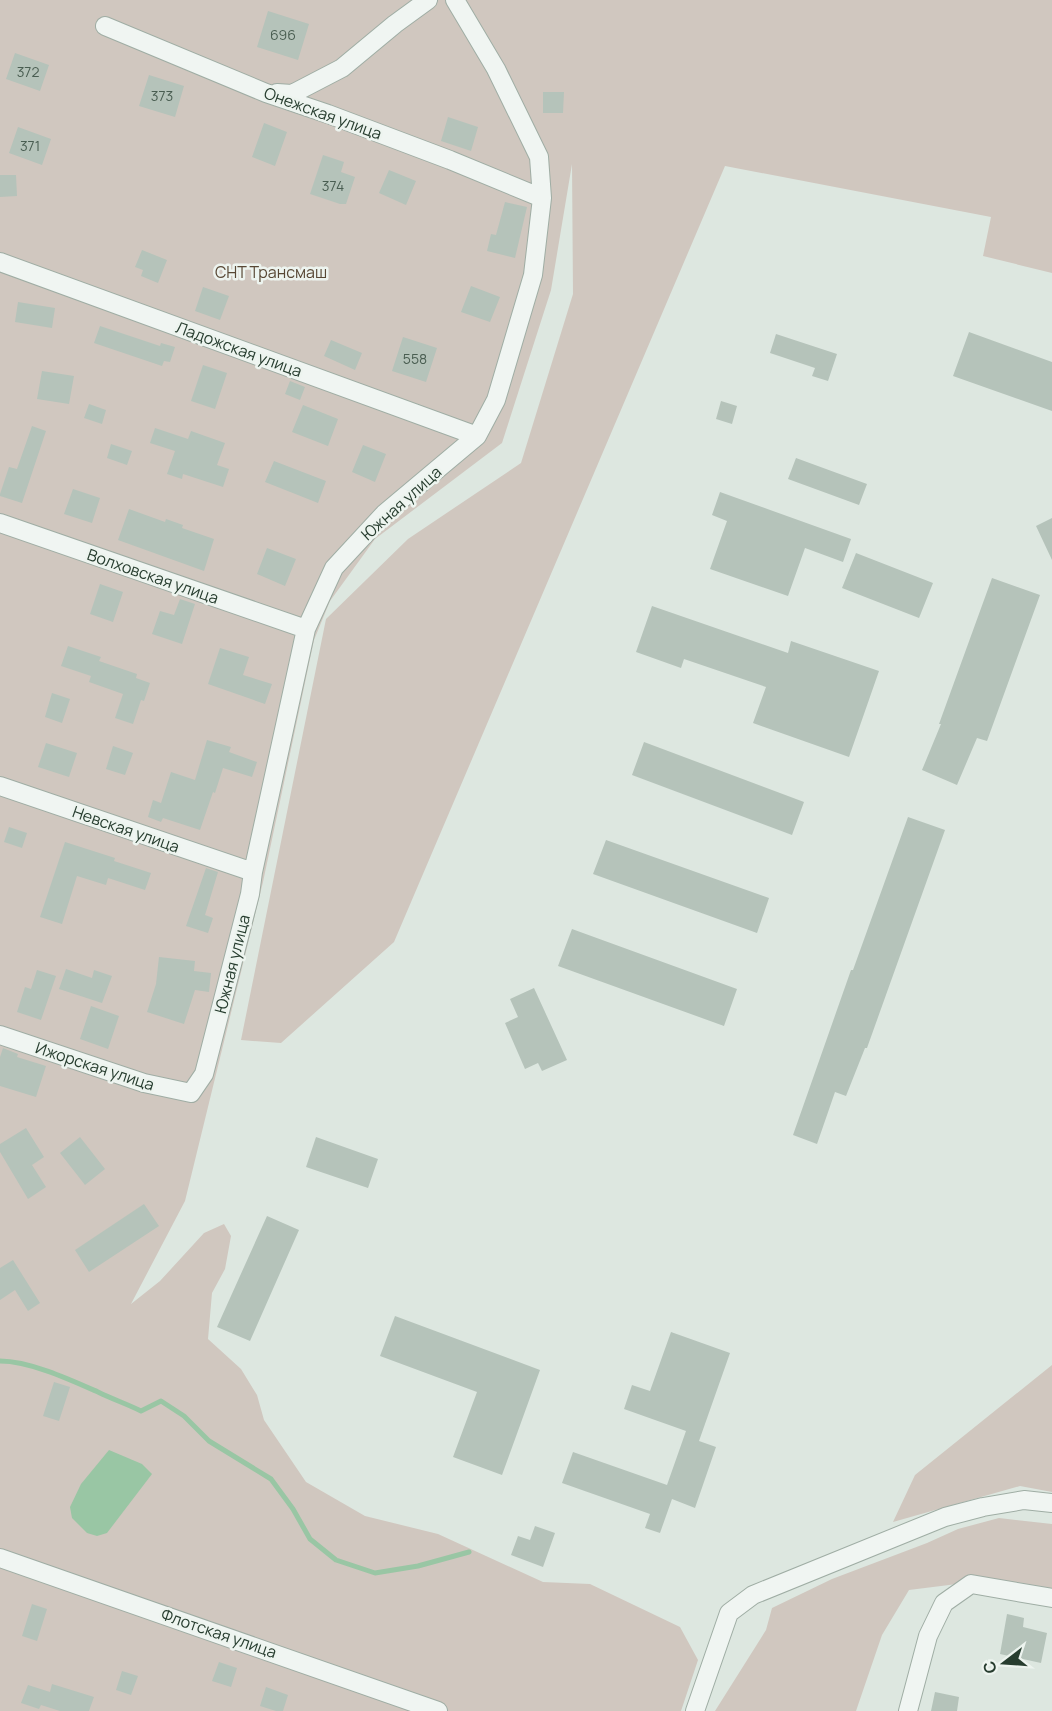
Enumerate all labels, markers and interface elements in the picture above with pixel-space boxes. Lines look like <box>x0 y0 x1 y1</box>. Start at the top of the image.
house number: 696 <box>270 25 296 44</box>
house number: 372 <box>17 62 39 81</box>
street label: Онежская улица <box>261 81 385 145</box>
house number: 373 <box>151 86 173 105</box>
house number: 371 <box>20 136 40 155</box>
house number: 374 <box>322 176 344 195</box>
park label: СНТ Трансмаш <box>215 261 327 283</box>
street label: Ладожская улица <box>173 316 305 382</box>
house number: 558 <box>403 349 427 368</box>
street label: Южная улица <box>356 461 446 545</box>
street label: Волховская улица <box>84 543 222 609</box>
street label: Невская улица <box>70 800 182 858</box>
street label: Южная улица <box>209 912 255 1016</box>
street label: Ижорская улица <box>33 1036 157 1096</box>
street label: Флотская улица <box>158 1603 280 1663</box>
north arrow <box>974 1633 1034 1693</box>
text: С <box>977 1658 1002 1676</box>

